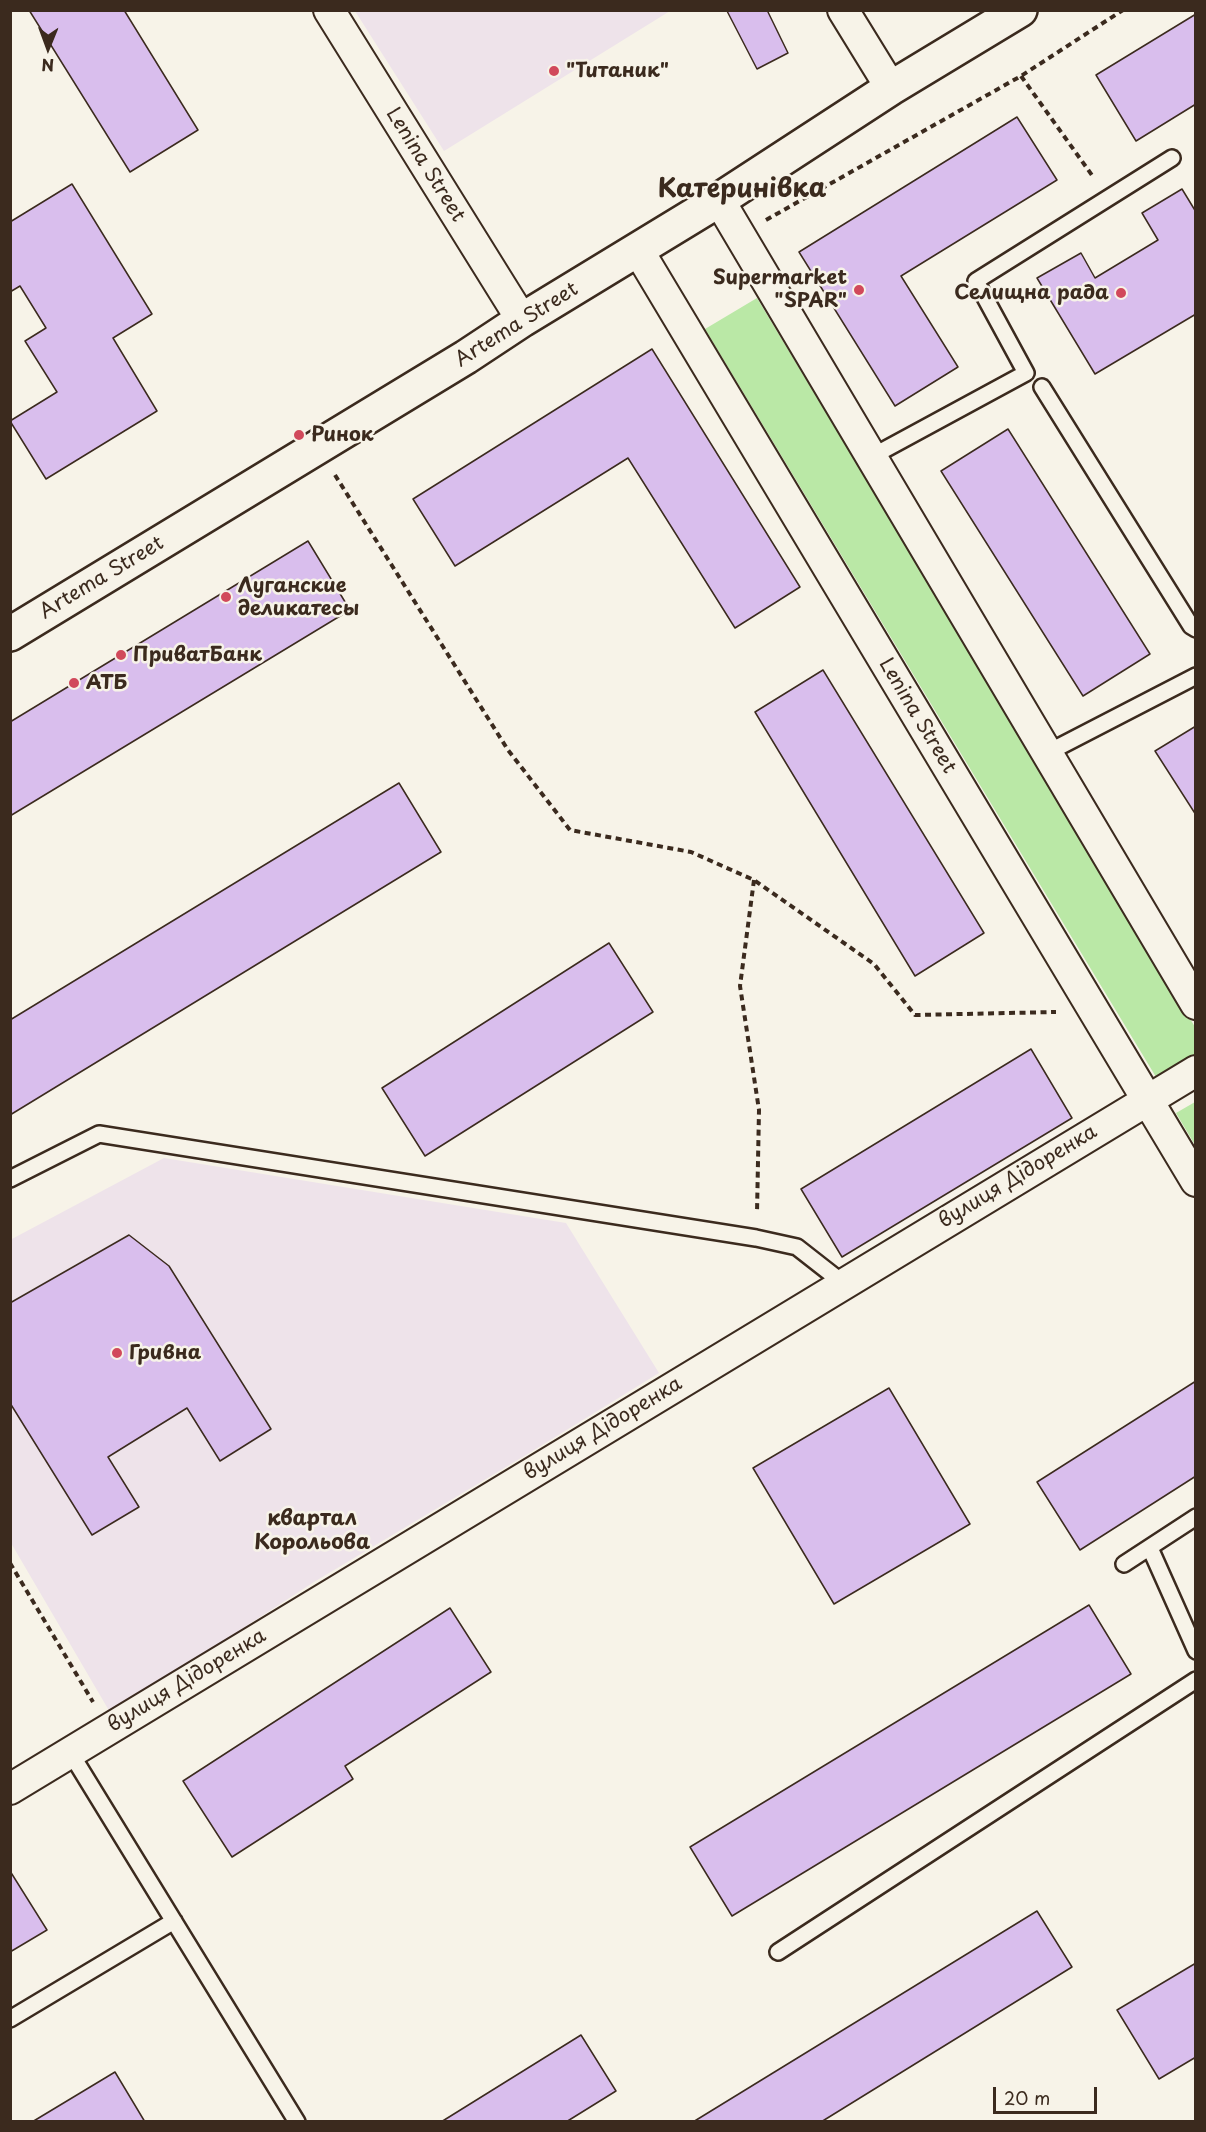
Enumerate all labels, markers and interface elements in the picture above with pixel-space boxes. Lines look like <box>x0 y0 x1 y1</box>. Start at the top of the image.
north arrow <box>18 18 78 78</box>
text: N <box>41 54 54 78</box>
place label: "Титаник" <box>566 59 669 83</box>
marker: "Титаник" <box>547 64 561 78</box>
street label: Lenina Street <box>380 103 470 227</box>
district label: Катеринівка <box>658 174 826 206</box>
place label: Supermarket "SPAR" <box>713 266 847 313</box>
street label: Artema Street <box>451 278 583 372</box>
place label: Селищна рада <box>954 281 1109 305</box>
marker: Supermarket "SPAR" <box>852 283 866 297</box>
marker: Селищна рада <box>1114 286 1128 300</box>
place label: Ринок <box>311 423 374 447</box>
marker: Ринок <box>292 428 306 442</box>
street label: Artema Street <box>36 532 168 624</box>
place label: Луганские деликатесы <box>238 574 359 621</box>
marker: Луганские деликатесы <box>219 590 233 604</box>
place label: ПриватБанк <box>133 643 262 667</box>
marker: ПриватБанк <box>114 648 128 662</box>
street label: Lenina Street <box>873 654 961 778</box>
place label: АТБ <box>86 671 127 695</box>
marker: АТБ <box>67 676 81 690</box>
street label: вулиця Дідоренка <box>934 1120 1102 1234</box>
place label: Гривна <box>129 1341 201 1365</box>
marker: Гривна <box>110 1346 124 1360</box>
street label: вулиця Дідоренка <box>519 1372 687 1486</box>
district label: квартал Корольова <box>254 1506 370 1556</box>
street label: вулиця Дідоренка <box>103 1624 271 1738</box>
scale bar <box>996 2075 1100 2113</box>
text: 20 m <box>1004 2084 1050 2111</box>

